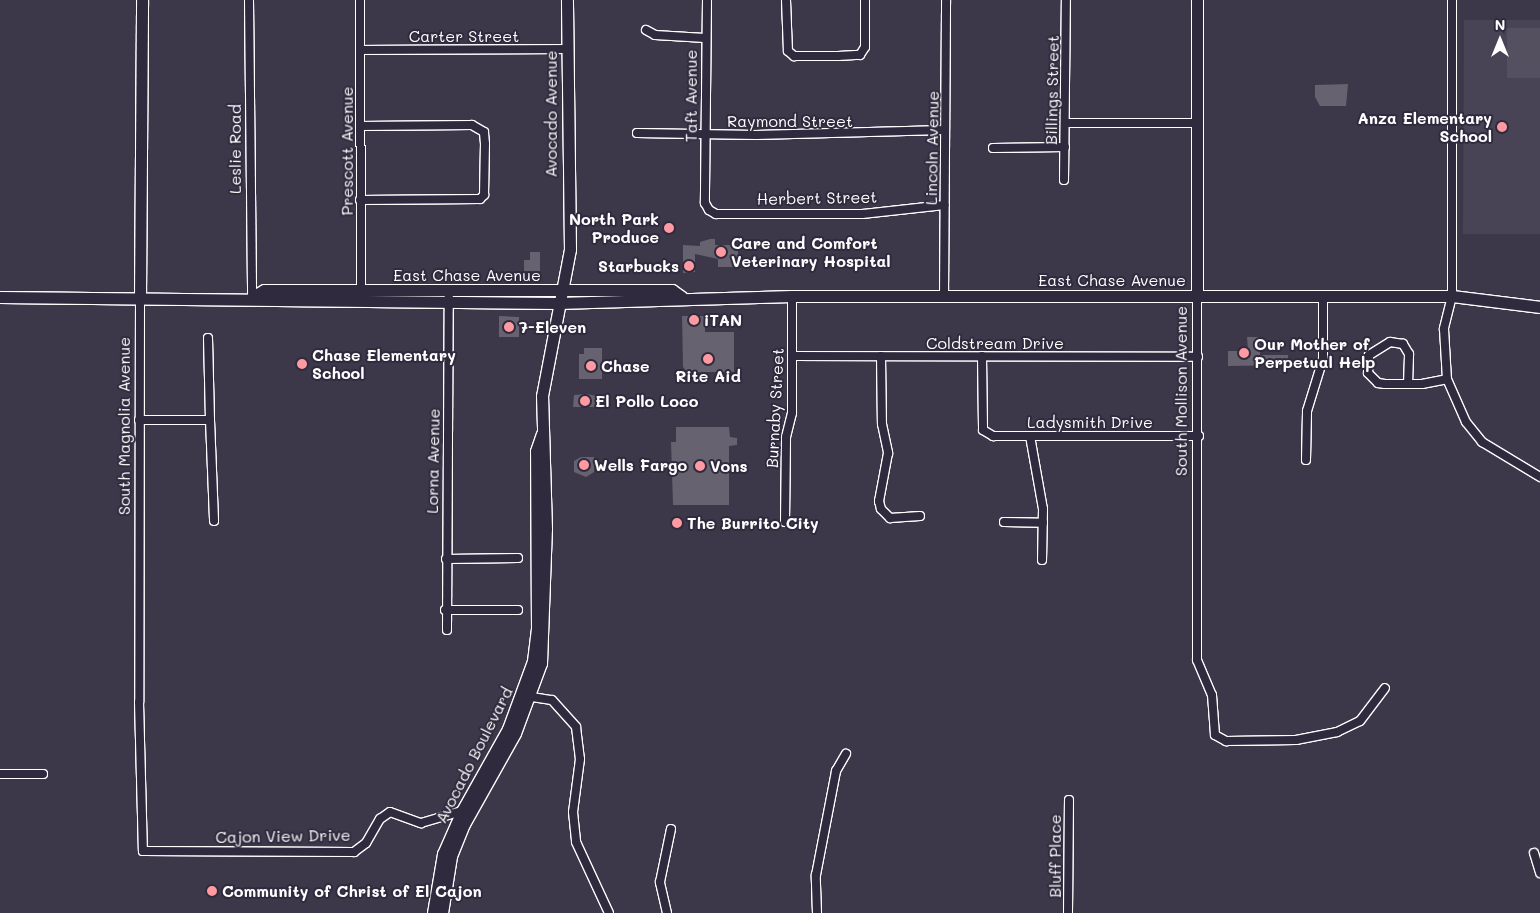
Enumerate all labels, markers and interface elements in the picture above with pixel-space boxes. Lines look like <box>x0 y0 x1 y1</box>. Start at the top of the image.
north arrow <box>1475 15 1525 65</box>
text: N <box>1495 15 1505 34</box>
street label: Carter Street <box>409 26 519 46</box>
street label: Billings Street <box>1041 35 1063 145</box>
street label: Taft Avenue <box>681 50 701 142</box>
street label: Avocado Avenue <box>541 51 561 177</box>
street label: Prescott Avenue <box>337 87 357 215</box>
street label: Lincoln Avenue <box>921 91 943 205</box>
street label: Leslie Road <box>225 104 245 194</box>
place label: Anza Elementary School <box>1358 108 1492 146</box>
street label: Raymond Street <box>727 111 853 131</box>
marker: Anza Elementary School <box>1496 121 1508 133</box>
street label: Herbert Street <box>757 187 877 209</box>
place label: North Park Produce <box>569 209 659 247</box>
marker: North Park Produce <box>663 222 675 234</box>
place label: Care and Comfort Veterinary Hospital <box>731 233 891 271</box>
marker: Care and Comfort Veterinary Hospital <box>715 246 727 258</box>
place label: Starbucks <box>598 256 679 276</box>
marker: Starbucks <box>683 260 695 272</box>
street label: East Chase Avenue <box>393 265 541 285</box>
street label: East Chase Avenue <box>1038 270 1186 290</box>
street label: South Mollison Avenue <box>1171 306 1191 476</box>
place label: iTAN <box>704 310 742 330</box>
marker: iTAN <box>688 314 700 326</box>
place label: 7-Eleven <box>519 317 586 337</box>
marker: 7-Eleven <box>503 321 515 333</box>
street label: Coldstream Drive <box>926 333 1064 353</box>
place label: Our Mother of Perpetual Help <box>1254 334 1375 372</box>
street label: South Magnolia Avenue <box>114 337 134 515</box>
place label: Chase Elementary School <box>312 345 456 383</box>
marker: Our Mother of Perpetual Help <box>1238 347 1250 359</box>
street label: Burnaby Street <box>762 348 788 468</box>
marker: Rite Aid <box>702 353 714 365</box>
place label: Chase <box>601 356 650 376</box>
marker: Chase Elementary School <box>296 358 308 370</box>
marker: Chase <box>585 360 597 372</box>
place label: Rite Aid <box>675 366 741 386</box>
place label: El Pollo Loco <box>595 391 698 411</box>
marker: El Pollo Loco <box>579 395 591 407</box>
street label: Lorna Avenue <box>422 408 444 514</box>
street label: Ladysmith Drive <box>1027 412 1153 432</box>
place label: Wells Fargo <box>594 455 687 475</box>
place label: Vons <box>710 456 748 476</box>
marker: Wells Fargo <box>578 459 590 471</box>
marker: Vons <box>694 460 706 472</box>
place label: The Burrito City <box>687 513 819 533</box>
marker: The Burrito City <box>671 517 683 529</box>
street label: Avocado Boulevard <box>431 684 517 826</box>
street label: Bluff Place <box>1045 814 1065 898</box>
street label: Cajon View Drive <box>215 825 351 847</box>
place label: Community of Christ of El Cajon <box>222 881 482 901</box>
marker: Community of Christ of El Cajon <box>206 885 218 897</box>

